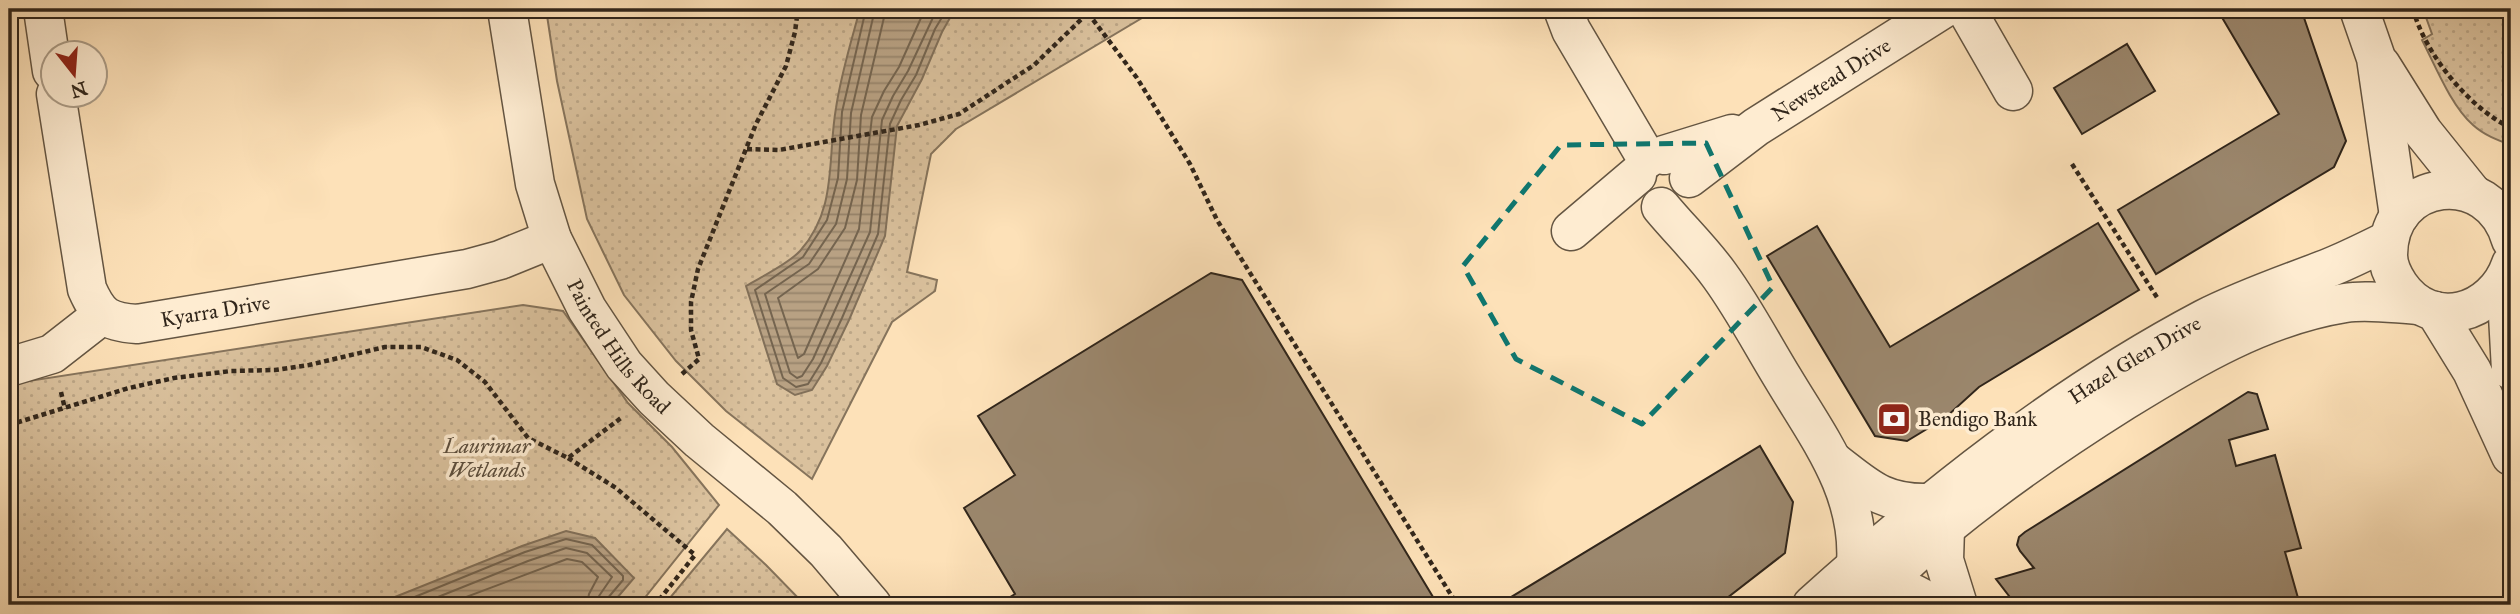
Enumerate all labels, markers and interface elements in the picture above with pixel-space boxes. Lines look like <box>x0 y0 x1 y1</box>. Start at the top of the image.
street label: Newstead Drive <box>1766 32 1896 127</box>
north arrow <box>38 38 108 108</box>
text: N <box>68 76 90 103</box>
street label: Painted Hills Road <box>561 275 676 420</box>
street label: Kyarra Drive <box>159 289 272 333</box>
street label: Hazel Glen Drive <box>2064 310 2206 410</box>
bank icon: Bendigo Bank <box>1875 400 1913 438</box>
place label: Bendigo Bank <box>1918 406 2037 432</box>
park label: Laurimar Wetlands <box>443 433 532 483</box>

